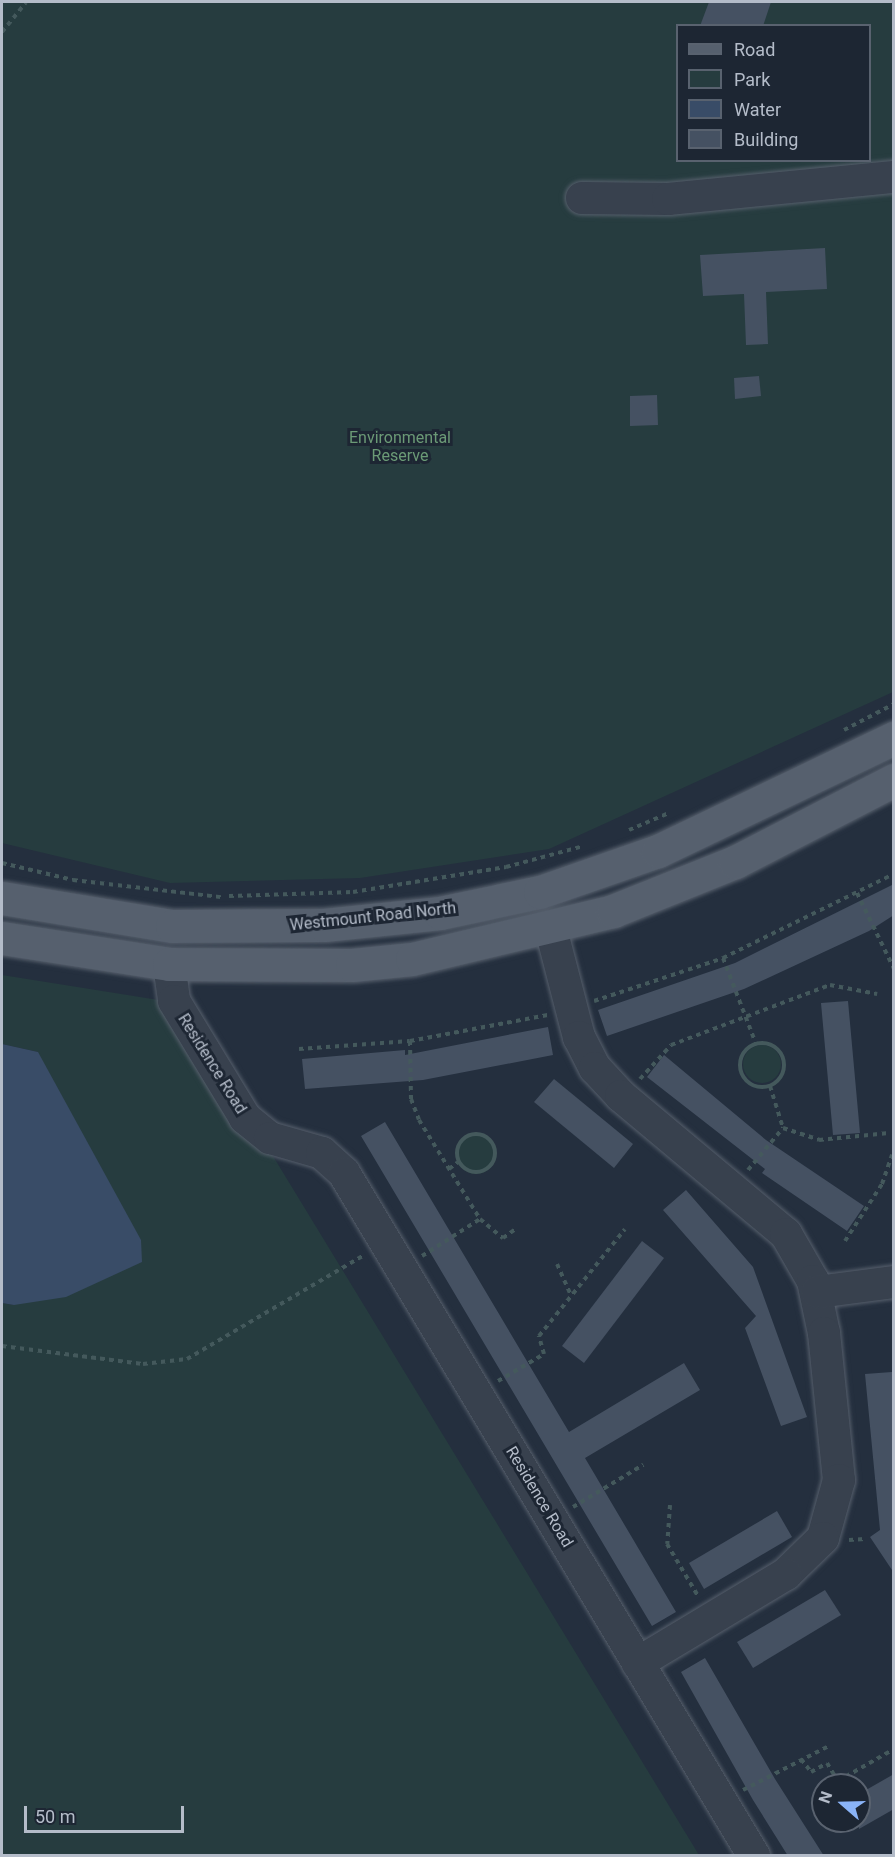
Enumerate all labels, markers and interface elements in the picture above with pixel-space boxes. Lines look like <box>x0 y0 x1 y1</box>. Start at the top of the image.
legend <box>676 24 871 162</box>
text: Road <box>734 39 775 60</box>
text: Park <box>734 69 770 90</box>
text: Water <box>734 99 781 120</box>
text: Building <box>734 129 798 150</box>
park label: Environmental Reserve <box>349 428 451 466</box>
street label: Westmount Road North <box>289 899 457 935</box>
street label: Residence Road <box>174 1010 250 1118</box>
street label: Residence Road <box>501 1443 577 1551</box>
north arrow <box>811 1773 871 1833</box>
text: N <box>815 1789 836 1806</box>
scale bar <box>27 1794 188 1832</box>
text: 50 m <box>35 1806 75 1827</box>

